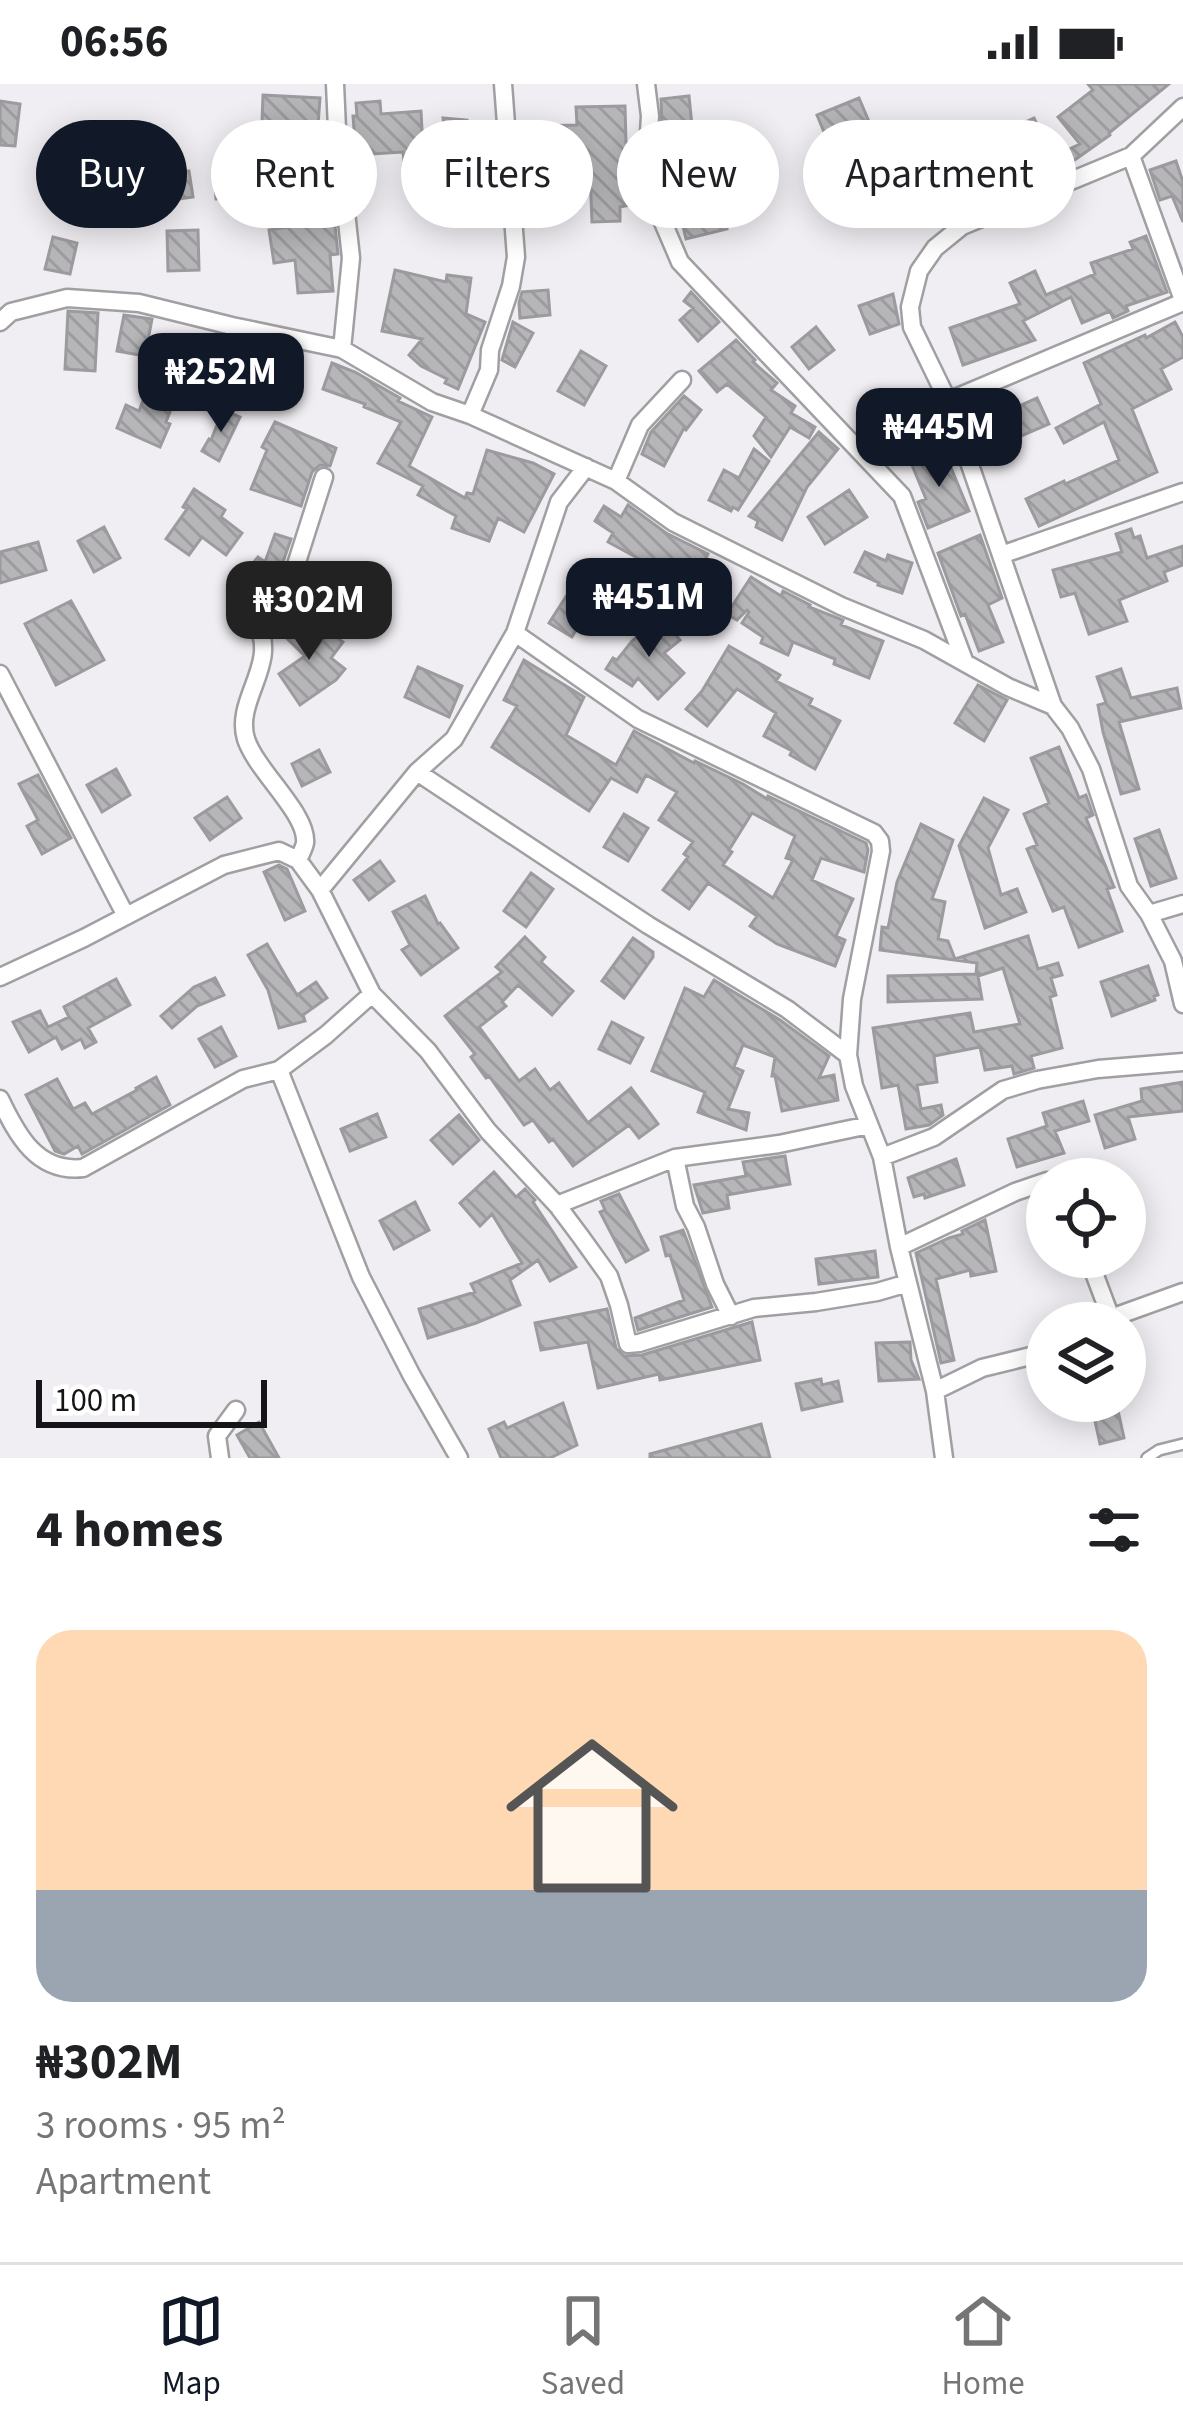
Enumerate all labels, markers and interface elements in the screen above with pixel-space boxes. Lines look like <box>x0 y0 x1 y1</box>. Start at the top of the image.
text: 06:56 <box>60 10 169 74</box>
chip: Buy <box>36 120 187 228</box>
chip: Rent <box>211 120 377 228</box>
chip: Filters <box>401 120 593 228</box>
chip: New <box>617 120 779 228</box>
chip: Apartment <box>803 120 1076 228</box>
pin: ₦252M <box>137 333 305 435</box>
text: ₦252M <box>165 344 277 400</box>
pin: ₦445M <box>855 388 1023 490</box>
text: ₦445M <box>883 399 995 455</box>
pin: ₦451M <box>565 558 733 660</box>
pin: ₦302M <box>225 561 393 663</box>
text: ₦451M <box>593 569 705 625</box>
text: ₦302M <box>253 572 365 628</box>
map controls <box>1026 1158 1146 1422</box>
button: locate <box>1026 1158 1146 1278</box>
button: layers <box>1026 1302 1146 1422</box>
scale bar <box>36 1374 267 1427</box>
text: 100 m <box>54 1377 137 1424</box>
text: 4 homes <box>36 1494 223 1566</box>
icon: filters <box>1081 1497 1147 1563</box>
icon: home <box>484 1708 700 1924</box>
text: ₦302M <box>36 2026 183 2098</box>
text: 3 rooms · 95 m² <box>36 2098 286 2154</box>
text: Apartment <box>36 2154 211 2210</box>
tab: Map <box>158 2288 224 2407</box>
tab: Saved <box>541 2288 625 2407</box>
tab: Home <box>942 2288 1025 2407</box>

